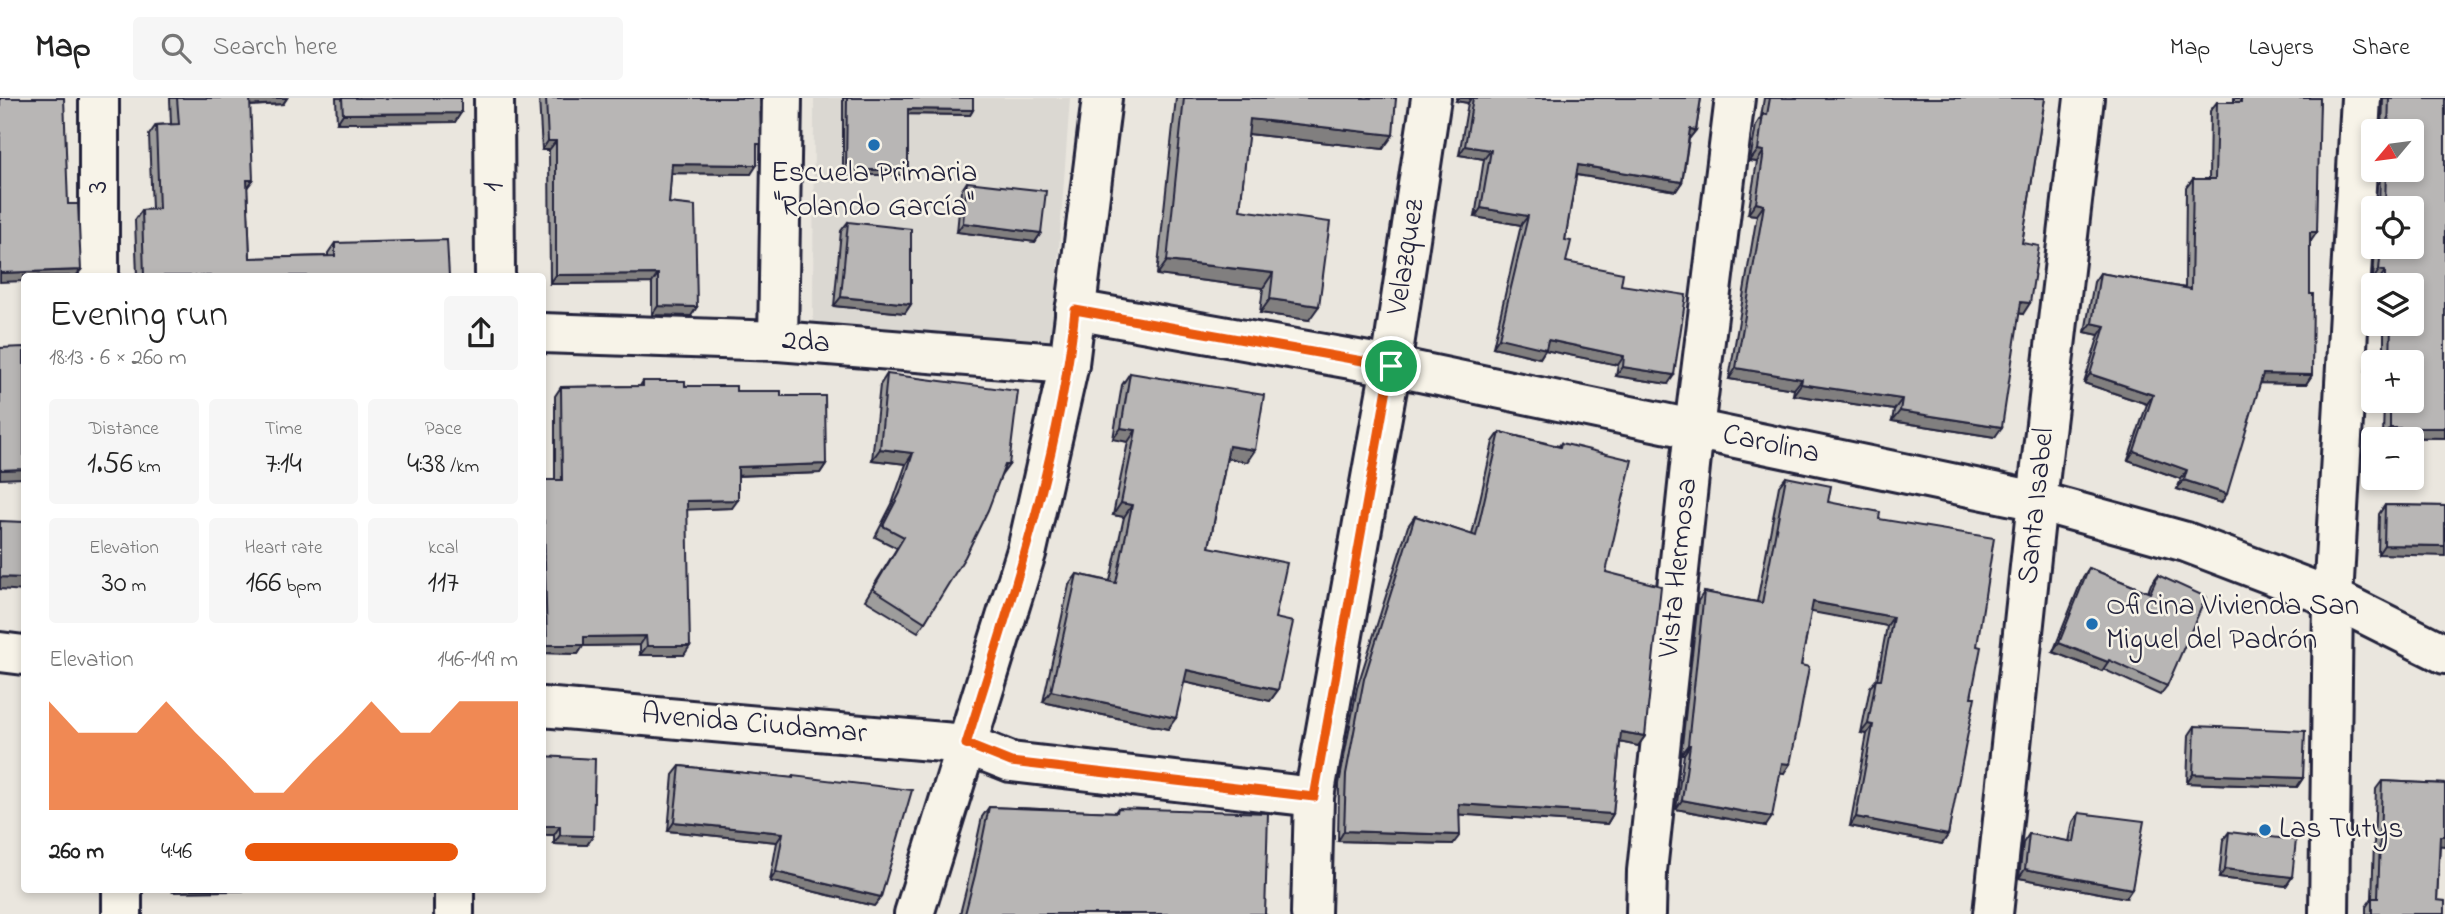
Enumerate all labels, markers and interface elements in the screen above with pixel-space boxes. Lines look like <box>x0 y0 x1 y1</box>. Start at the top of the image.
search box <box>133 17 623 80</box>
text: Map <box>35 24 91 72</box>
icon: search <box>157 29 195 67</box>
text: Search here <box>213 29 337 67</box>
text: Map <box>2170 31 2210 66</box>
text: Layers <box>2248 31 2314 66</box>
text: Share <box>2352 31 2410 66</box>
north arrow <box>2361 119 2424 182</box>
map controls <box>2361 119 2424 490</box>
marker: Escuela Primaria "Rolando García" <box>866 137 882 153</box>
place label: Escuela Primaria "Rolando García" <box>771 152 977 230</box>
street label: 3 <box>77 181 121 193</box>
street label: 1 <box>473 182 517 192</box>
street label: Velazquez <box>1376 195 1438 319</box>
button: locate <box>2361 196 2424 259</box>
button: layers <box>2361 273 2424 336</box>
text: Evening run <box>49 288 228 344</box>
button: share <box>444 296 518 370</box>
street label: 2da <box>781 319 831 367</box>
pin <box>1361 336 1421 396</box>
text: 18:13 · 6 × 260 m <box>49 342 187 375</box>
icon: arrive <box>1372 347 1410 385</box>
button: + <box>2361 350 2424 413</box>
street label: Carolina <box>1718 413 1824 477</box>
text: Distance <box>89 416 159 443</box>
text: Time <box>265 416 302 443</box>
text: Pace <box>425 416 462 443</box>
street label: Santa Isabel <box>2007 426 2067 586</box>
button: − <box>2361 427 2424 490</box>
text: 1.56 <box>87 443 133 487</box>
text: 7:14 <box>265 443 302 487</box>
text: 4:38 <box>407 443 446 487</box>
text: km <box>133 454 161 481</box>
text: /km <box>446 454 479 481</box>
street label: Vista Hermosa <box>1648 476 1710 661</box>
text: Elevation <box>89 535 159 562</box>
text: Heart rate <box>245 535 322 562</box>
text: kcal <box>428 535 458 562</box>
text: 30 <box>101 562 127 606</box>
text: 166 <box>246 562 282 606</box>
text: 117 <box>427 562 459 606</box>
text: m <box>127 573 146 600</box>
text: bpm <box>282 573 321 600</box>
place label: Oficina Vivienda San Miguel del Padrón <box>2106 585 2359 663</box>
marker: Oficina Vivienda San Miguel del Padrón <box>2084 616 2100 632</box>
text: Elevation <box>49 644 134 677</box>
text: 146–149 m <box>437 644 518 677</box>
street label: Avenida Ciudamar <box>640 693 869 757</box>
place label: Las Tutys <box>2279 808 2404 852</box>
marker: Las Tutys <box>2257 822 2273 838</box>
text: 260 m <box>49 836 104 869</box>
text: 4:46 <box>161 836 192 869</box>

